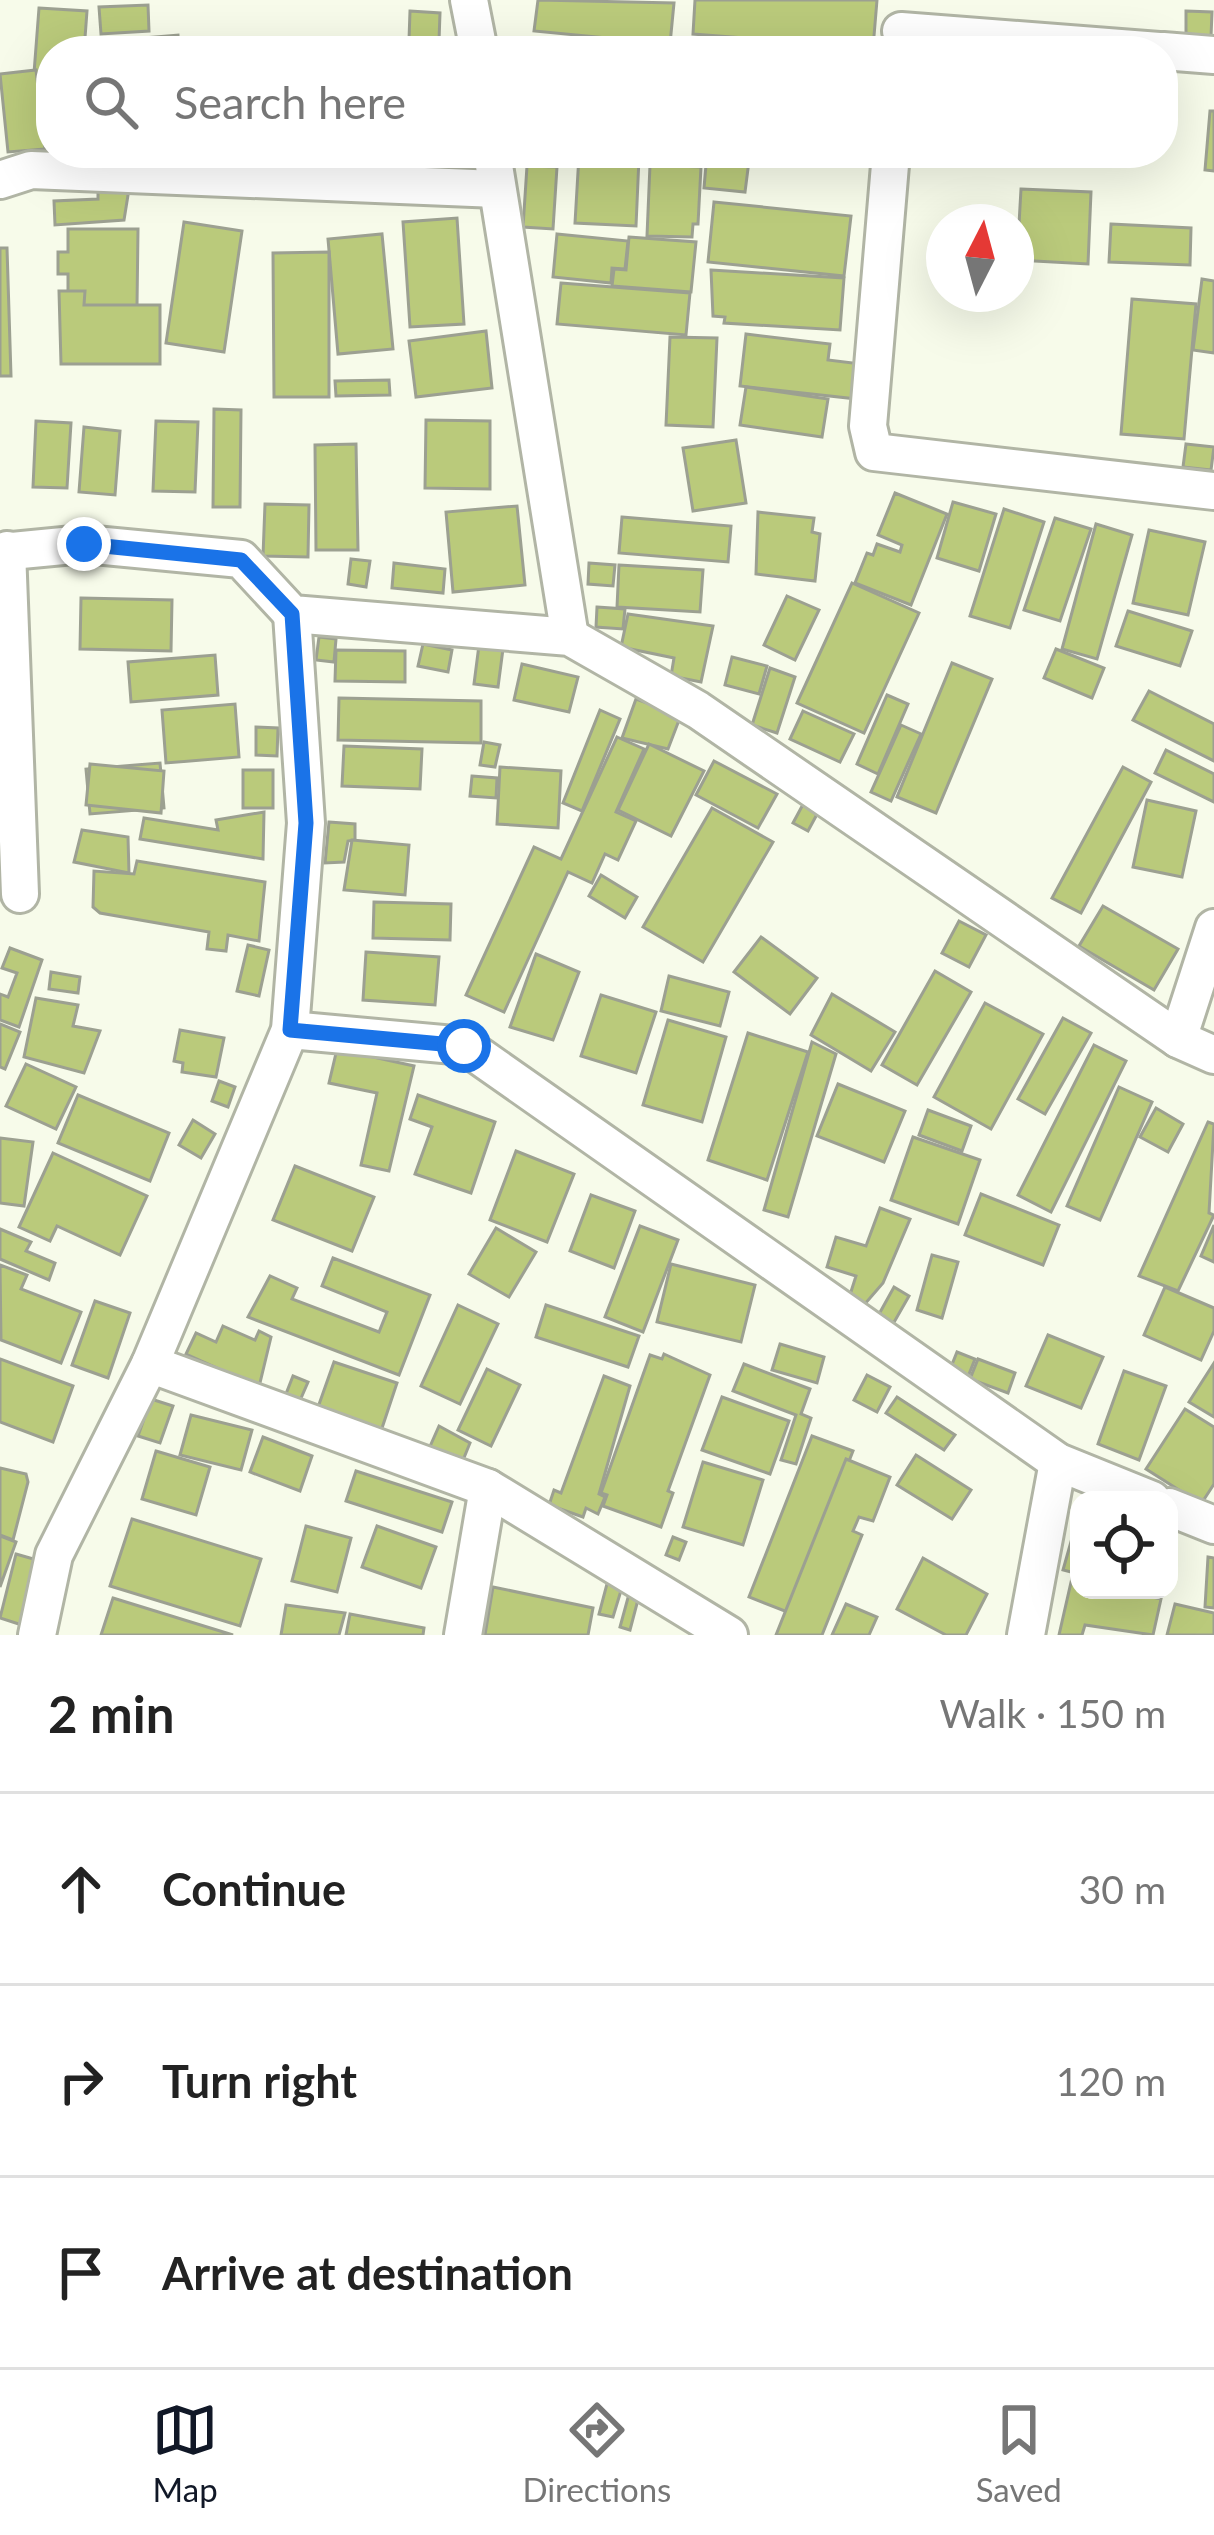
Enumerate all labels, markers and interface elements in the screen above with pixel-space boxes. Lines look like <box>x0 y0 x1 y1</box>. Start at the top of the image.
search box <box>36 36 1178 168</box>
icon: search <box>78 69 144 135</box>
text: Search here <box>174 75 406 129</box>
north arrow <box>926 204 1034 312</box>
route end <box>57 517 111 571</box>
route start <box>437 1019 491 1073</box>
map controls <box>1070 1491 1178 1599</box>
button: locate <box>1070 1491 1178 1599</box>
text: 2 min <box>48 1683 174 1744</box>
text: Walk · 150 m <box>939 1690 1166 1736</box>
icon: ahead <box>48 1856 114 1922</box>
text: Continue <box>162 1862 346 1916</box>
text: 30 m <box>1079 1866 1166 1912</box>
icon: right <box>48 2048 114 2114</box>
text: Turn right <box>162 2054 357 2108</box>
text: 120 m <box>1056 2058 1166 2104</box>
icon: arrive <box>48 2240 114 2306</box>
text: Arrive at destination <box>162 2246 573 2300</box>
tab: Map <box>152 2397 218 2509</box>
tab: Directions <box>522 2397 671 2509</box>
tab: Saved <box>976 2397 1062 2509</box>

